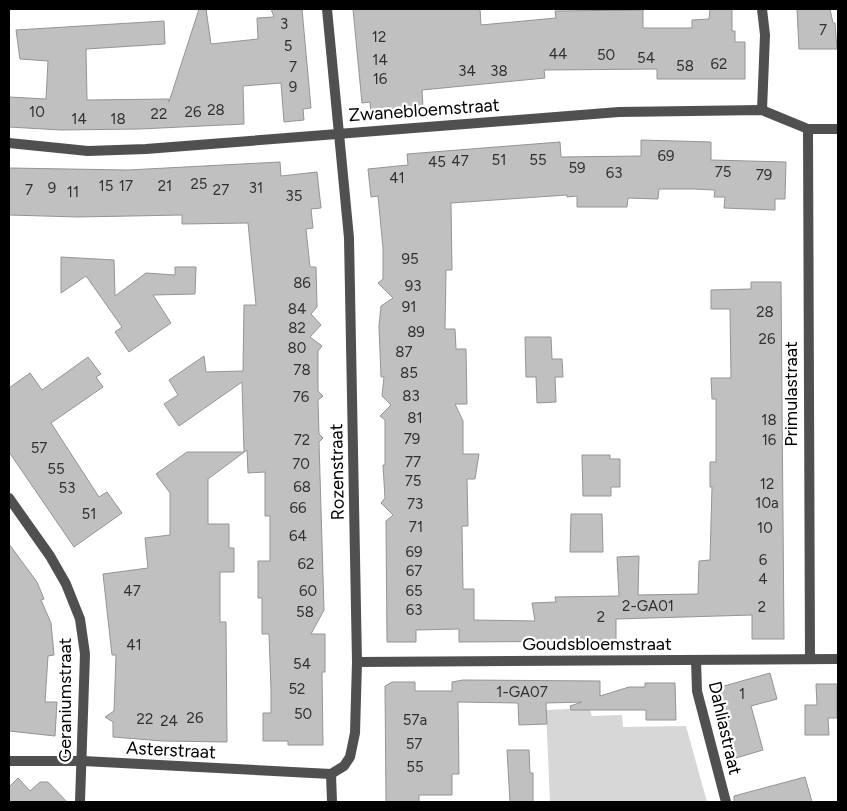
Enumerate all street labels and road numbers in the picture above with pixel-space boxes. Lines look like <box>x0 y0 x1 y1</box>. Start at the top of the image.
street label: Zwanebloemstraat <box>348 94 500 126</box>
street label: Primulastraat <box>780 341 802 447</box>
street label: Rozenstraat <box>325 423 349 521</box>
street label: Goudsbloemstraat <box>522 633 672 655</box>
street label: Geraniumstraat <box>54 637 76 762</box>
street label: Dahliastraat <box>704 679 746 777</box>
street label: Asterstraat <box>126 737 217 763</box>

